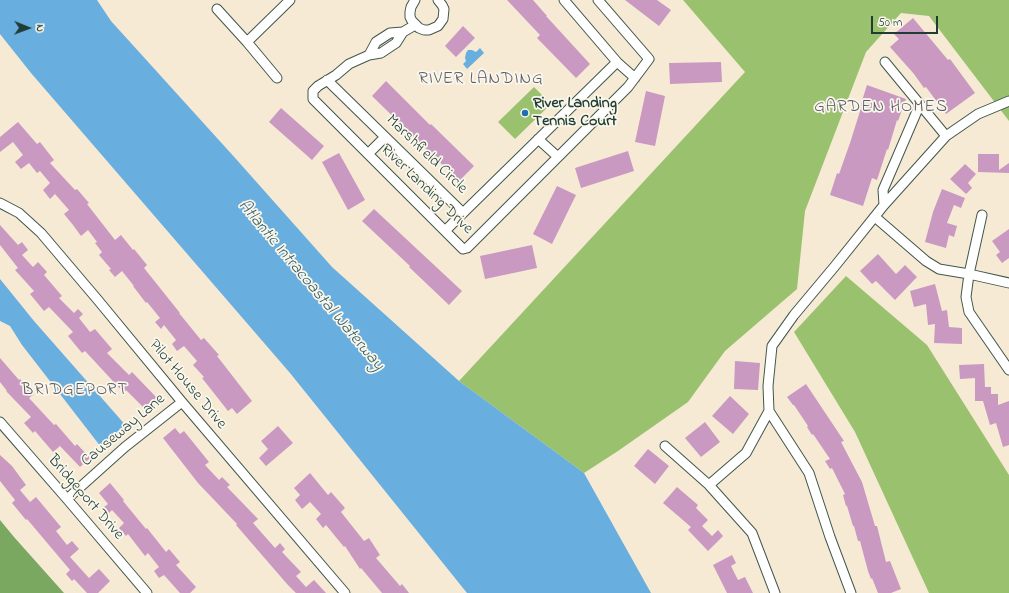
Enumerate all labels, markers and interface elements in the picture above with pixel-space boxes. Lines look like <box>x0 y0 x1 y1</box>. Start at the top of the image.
north arrow <box>8 8 48 48</box>
scale bar <box>873 8 940 34</box>
text: 50 m <box>878 14 902 32</box>
text: N <box>32 24 48 32</box>
district label: RIVER LANDING <box>418 70 544 90</box>
place label: River Landing Tennis Court <box>533 94 617 132</box>
district label: GARDEN HOMES <box>814 98 948 118</box>
marker: River Landing Tennis Court <box>520 108 530 118</box>
street label: Marshfield Circle <box>381 111 471 199</box>
street label: River Landing Drive <box>376 141 476 239</box>
water label: Atlantic Intracoastal Waterway <box>233 196 387 376</box>
street label: Pilot House Drive <box>144 336 230 434</box>
district label: BRIDGEPORT <box>22 381 128 401</box>
street label: Causeway Lane <box>78 390 170 472</box>
street label: Bridgeport Drive <box>43 451 127 545</box>

